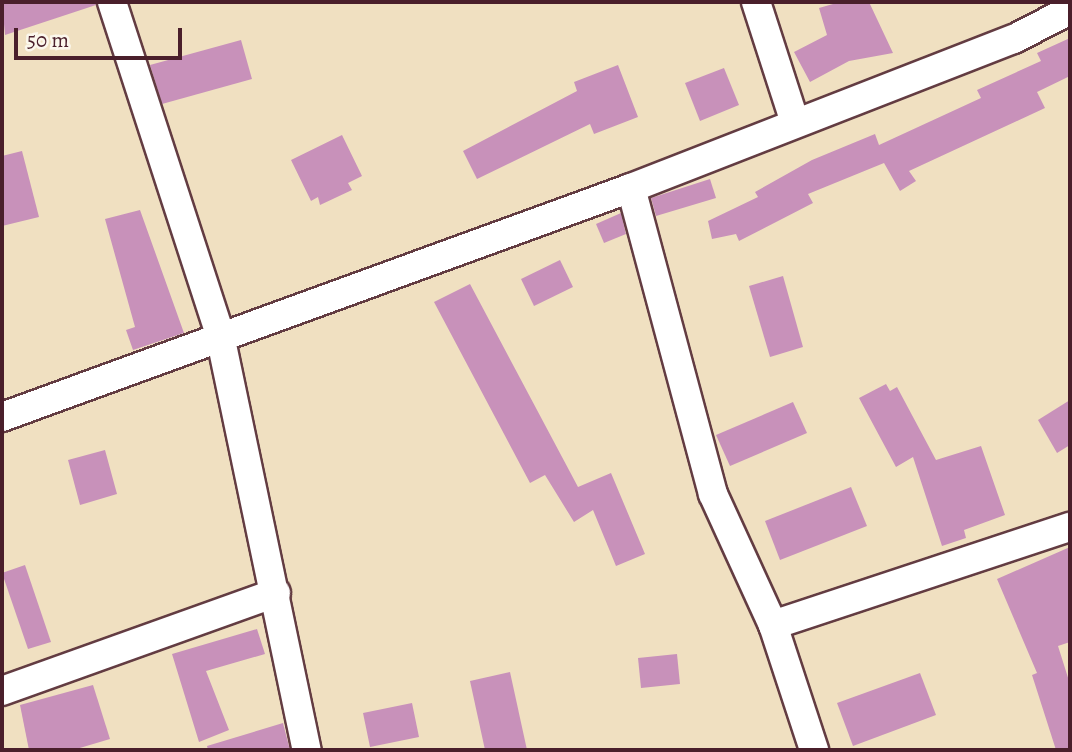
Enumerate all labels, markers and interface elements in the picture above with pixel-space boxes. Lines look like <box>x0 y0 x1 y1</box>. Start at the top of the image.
scale bar <box>18 14 186 58</box>
text: 50 m <box>27 26 69 54</box>

